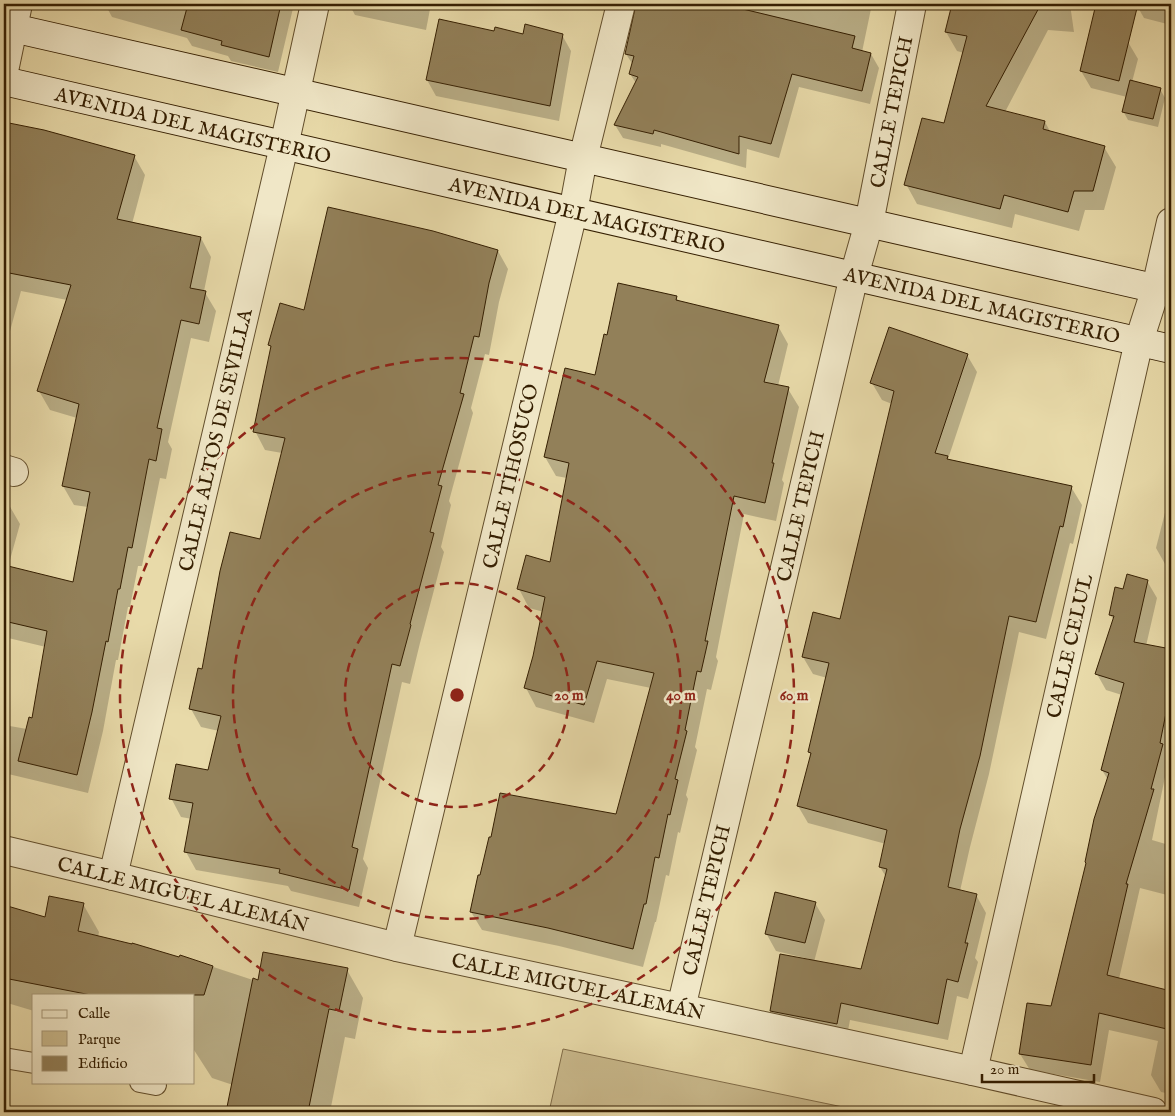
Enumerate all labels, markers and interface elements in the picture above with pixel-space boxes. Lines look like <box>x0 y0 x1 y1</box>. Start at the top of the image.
street label: CALLE TEPICH <box>865 34 919 190</box>
street label: AVENIDA DEL MAGISTERIO <box>51 82 333 170</box>
street label: AVENIDA DEL MAGISTERIO <box>445 172 727 260</box>
street label: AVENIDA DEL MAGISTERIO <box>840 262 1122 350</box>
street label: CALLE ALTOS DE SEVILLA <box>174 306 259 574</box>
street label: CALLE TIHOSUCO <box>478 381 545 571</box>
street label: CALLE TEPICH <box>772 428 831 584</box>
street label: CALLE CELUL <box>1042 571 1099 721</box>
centre of rings <box>448 686 466 704</box>
text: 20 m <box>554 686 584 705</box>
text: 40 m <box>666 686 696 705</box>
text: 60 m <box>780 686 809 705</box>
street label: CALLE TEPICH <box>678 822 737 978</box>
street label: CALLE MIGUEL ALEMÁN <box>54 852 311 939</box>
street label: CALLE MIGUEL ALEMÁN <box>449 948 706 1027</box>
legend <box>32 994 195 1084</box>
text: Calle <box>78 1004 110 1023</box>
text: Parque <box>78 1030 121 1049</box>
scale bar <box>982 1051 1095 1083</box>
text: Edificio <box>78 1054 128 1073</box>
text: 20 m <box>990 1060 1020 1079</box>

